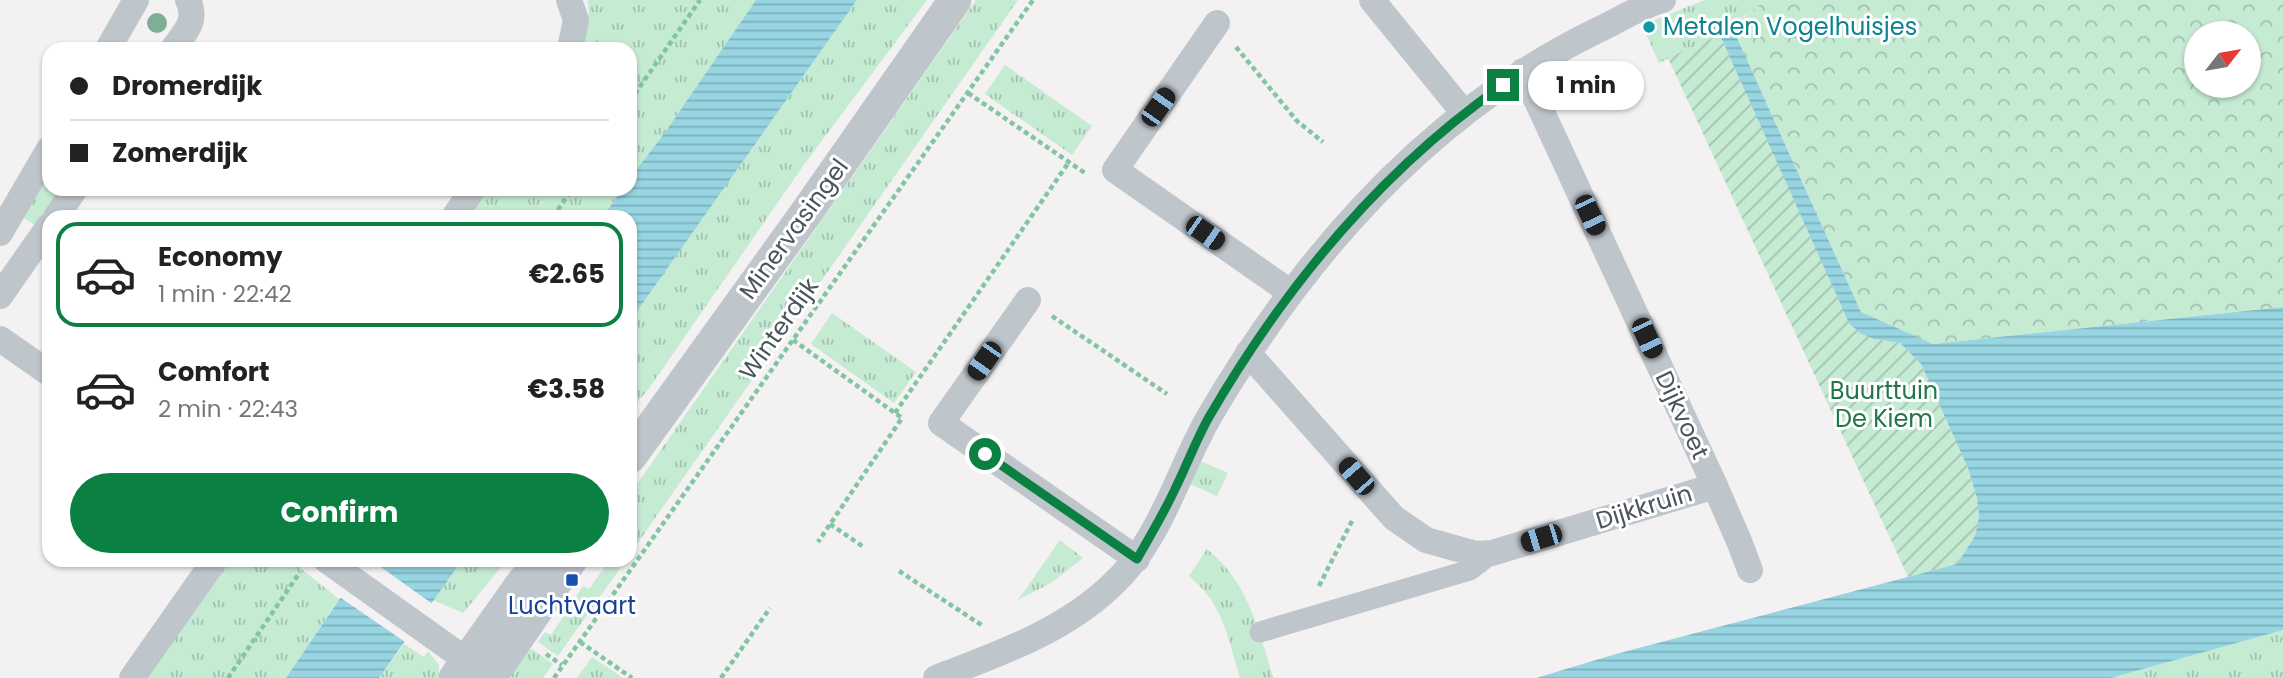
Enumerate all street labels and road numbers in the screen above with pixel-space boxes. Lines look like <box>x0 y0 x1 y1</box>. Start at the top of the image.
street label: Minervasingel <box>731 152 856 306</box>
street label: Winterdijk <box>731 271 826 386</box>
street label: Dijkvoet <box>1648 365 1717 464</box>
street label: Dijkkruin <box>1592 476 1696 537</box>

